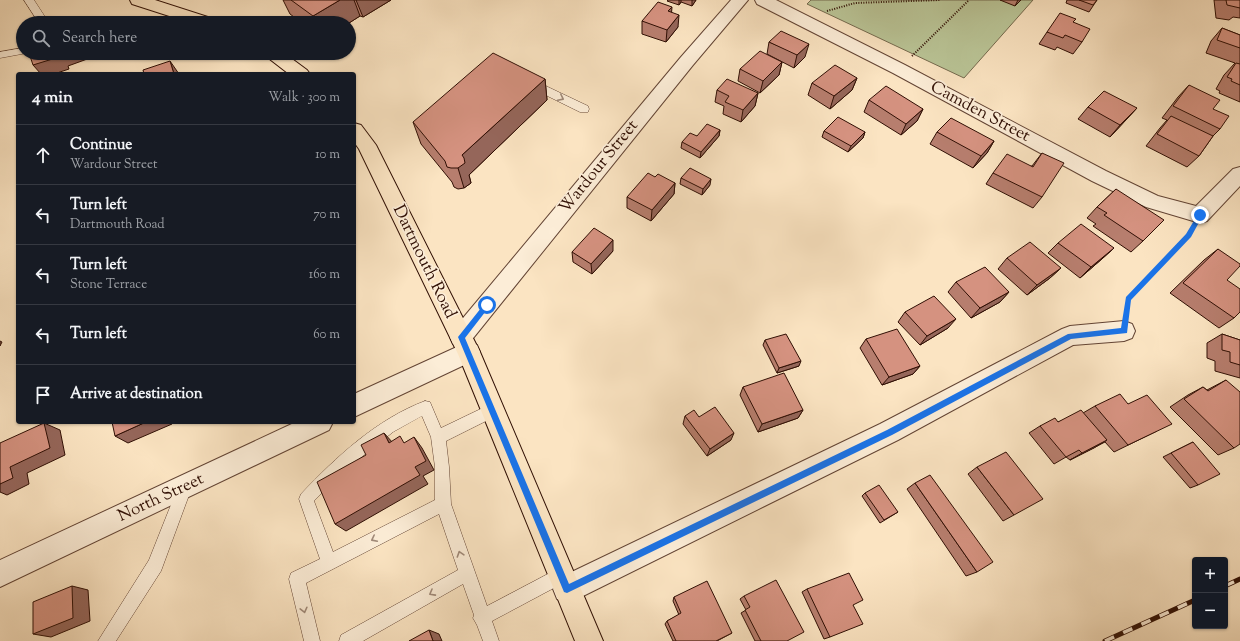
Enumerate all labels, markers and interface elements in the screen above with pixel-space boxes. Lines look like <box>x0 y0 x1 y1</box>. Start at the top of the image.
search box <box>16 16 356 60</box>
icon: search <box>30 27 52 49</box>
text: Search here <box>62 28 137 49</box>
street label: Camden Street <box>926 76 1034 149</box>
text: 4 min <box>32 86 73 110</box>
text: Walk · 300 m <box>268 89 340 107</box>
one-way arrow <box>556 93 564 101</box>
street label: Wardour Street <box>554 115 644 219</box>
text: Continue <box>70 135 132 156</box>
icon: ahead <box>32 144 54 166</box>
text: 10 m <box>315 146 340 164</box>
text: Wardour Street <box>70 156 157 174</box>
text: Turn left <box>70 195 127 216</box>
street label: Dartmouth Road <box>386 201 462 323</box>
icon: left <box>32 204 54 226</box>
text: 70 m <box>313 206 340 224</box>
route end <box>1191 206 1209 224</box>
text: Dartmouth Road <box>70 216 165 234</box>
text: Turn left <box>70 255 127 276</box>
icon: left <box>32 264 54 286</box>
text: 160 m <box>309 266 340 284</box>
text: Stone Terrace <box>70 276 147 294</box>
route start <box>478 296 496 314</box>
icon: left <box>32 324 54 346</box>
text: Turn left <box>70 324 127 345</box>
text: 60 m <box>313 326 340 344</box>
icon: arrive <box>32 384 54 406</box>
text: Arrive at destination <box>70 384 203 405</box>
street label: North Street <box>114 468 208 528</box>
one-way arrow <box>371 534 379 542</box>
one-way arrow <box>456 551 464 558</box>
map controls <box>1192 557 1228 629</box>
button: + <box>1192 557 1228 593</box>
one-way arrow <box>429 589 436 596</box>
button: − <box>1192 593 1228 629</box>
one-way arrow <box>300 607 308 613</box>

